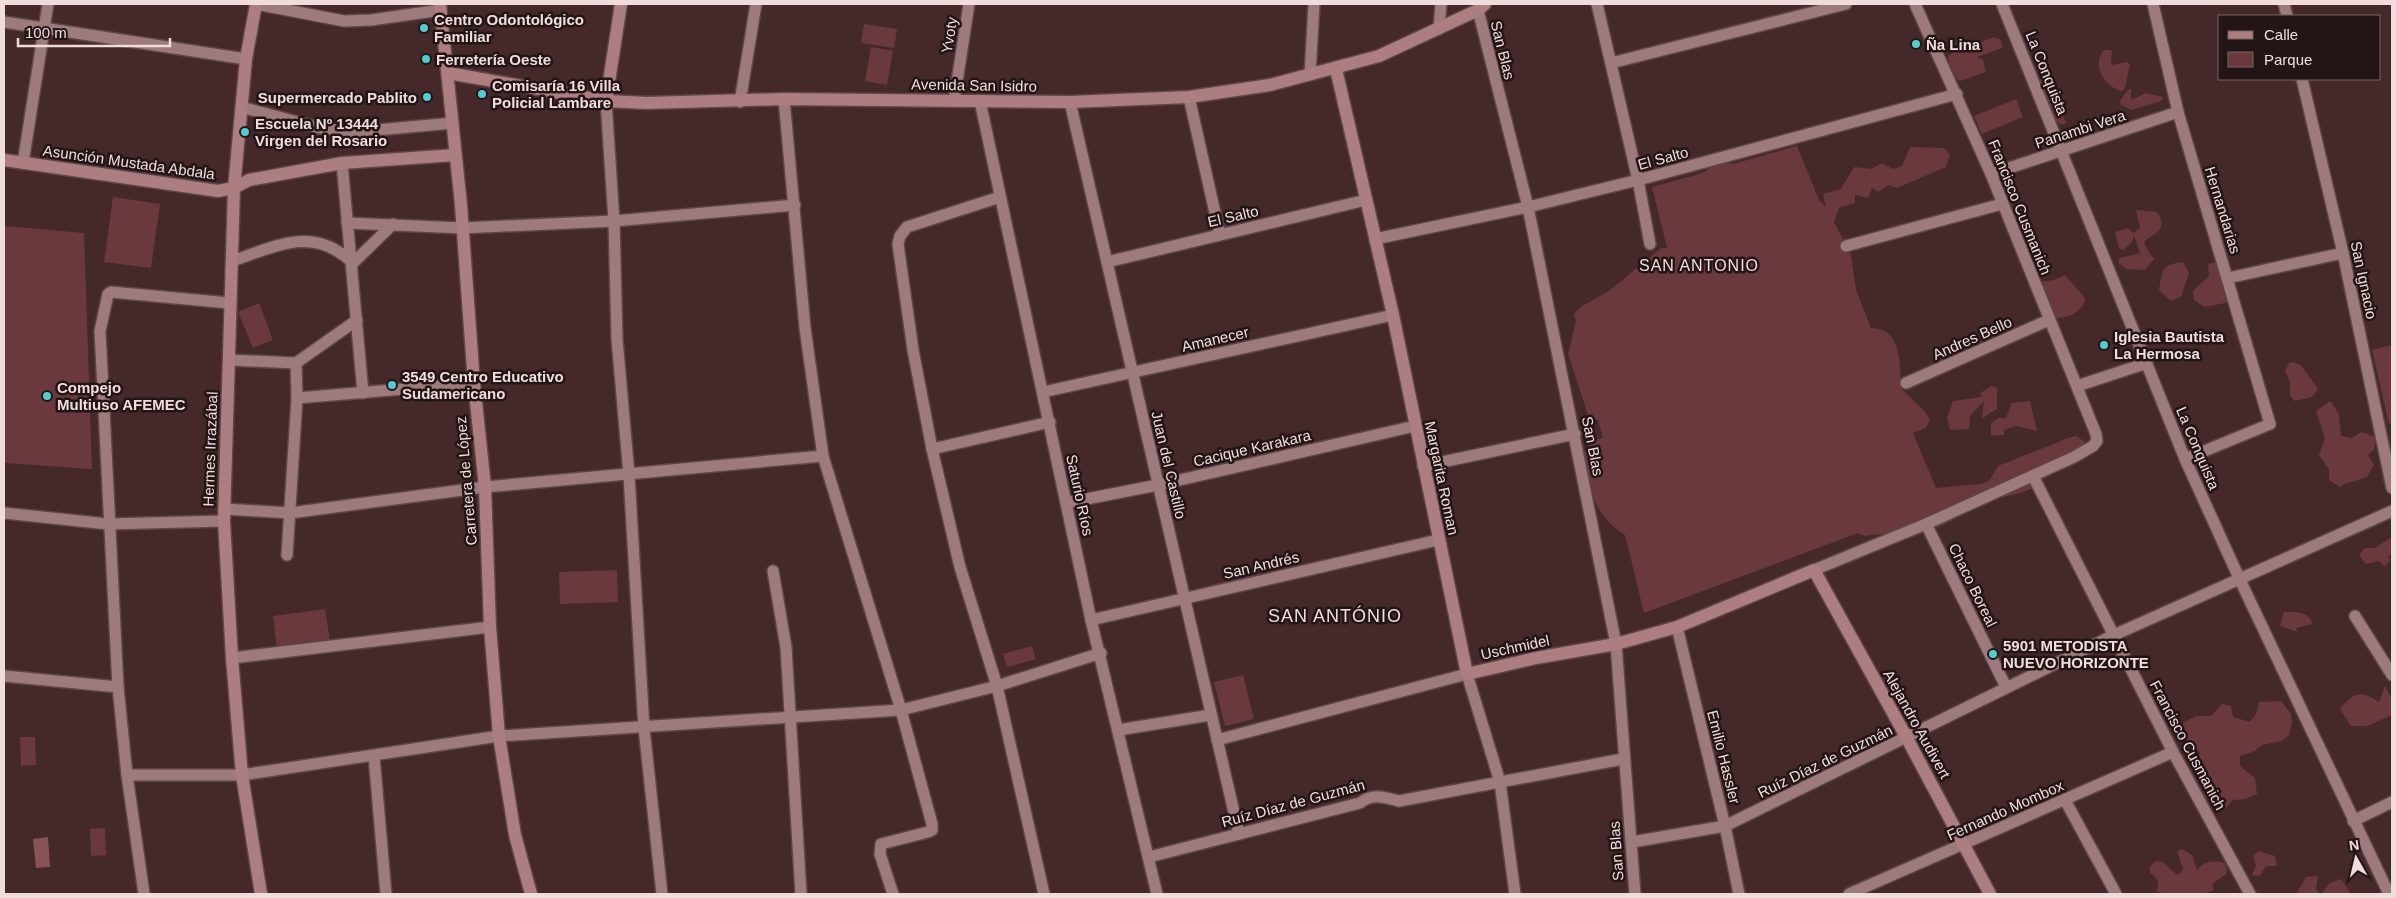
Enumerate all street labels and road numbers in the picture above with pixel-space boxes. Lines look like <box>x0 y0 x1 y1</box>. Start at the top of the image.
street label: Yvoty <box>938 15 960 54</box>
street label: San Blas <box>1487 19 1519 81</box>
street label: La Conquista <box>2023 29 2072 118</box>
street label: Avenida San Isidro <box>911 75 1037 95</box>
street label: Panambi Vera <box>2033 106 2128 152</box>
street label: Francisco Cusmanich <box>1985 137 2055 277</box>
street label: Asunción Mustada Abdala <box>42 142 217 183</box>
street label: El Salto <box>1636 143 1690 173</box>
street label: Hernandarias <box>2202 164 2244 256</box>
street label: El Salto <box>1206 202 1260 230</box>
street label: San Ignacio <box>2347 239 2381 321</box>
street label: Andres Bello <box>1930 313 2014 363</box>
street label: Amanecer <box>1180 323 1250 355</box>
street label: Hermes Irrazábal <box>199 391 221 507</box>
street label: La Conquista <box>2173 404 2223 493</box>
street label: Juan del Castillo <box>1148 409 1190 521</box>
street label: San Blas <box>1579 415 1607 477</box>
street label: Carretera de López <box>452 416 480 546</box>
street label: Margarita Roman <box>1422 420 1462 536</box>
street label: Cacique Karakara <box>1192 426 1313 470</box>
street label: Saturio Ríos <box>1063 453 1097 537</box>
street label: Chaco Boreal <box>1945 540 2001 630</box>
street label: San Andrés <box>1221 548 1301 582</box>
street label: Uschmidel <box>1479 631 1551 663</box>
street label: Alejandro Audivert <box>1880 667 1954 782</box>
street label: Francisco Cusmanich <box>2147 677 2229 813</box>
street label: Emilio Hassler <box>1704 708 1744 806</box>
street label: Ruíz Díaz de Guzmán <box>1755 721 1895 801</box>
street label: Ruíz Díaz de Guzmán <box>1220 776 1366 830</box>
street label: Fernando Mombox <box>1944 776 2066 843</box>
street label: San Blas <box>1605 820 1627 882</box>

